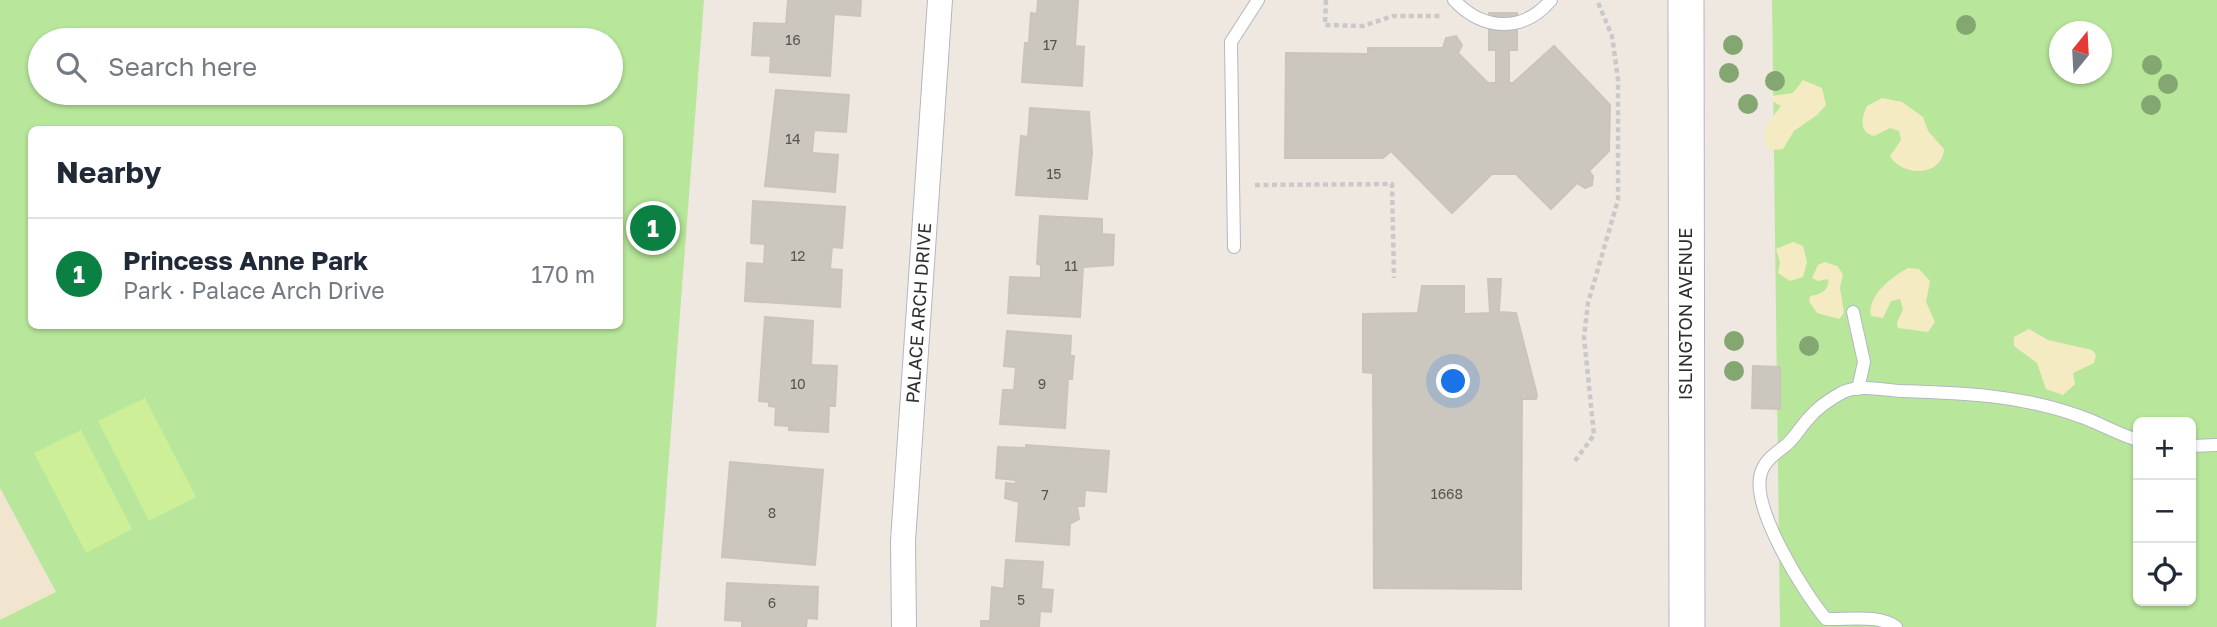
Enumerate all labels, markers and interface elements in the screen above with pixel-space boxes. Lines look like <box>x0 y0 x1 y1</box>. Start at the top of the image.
north arrow <box>2049 21 2112 84</box>
search box <box>28 28 623 105</box>
house number: 16 <box>785 31 801 48</box>
house number: 17 <box>1043 36 1057 53</box>
icon: search <box>52 48 90 86</box>
text: Search here <box>108 51 257 82</box>
house number: 14 <box>785 130 801 147</box>
text: Nearby <box>56 154 161 190</box>
house number: 15 <box>1047 165 1061 182</box>
pin: 1 <box>630 202 676 254</box>
street label: PALACE ARCH DRIVE <box>901 222 935 404</box>
street label: ISLINGTON AVENUE <box>1674 228 1696 400</box>
text: Princess Anne Park <box>123 245 368 276</box>
house number: 12 <box>791 247 805 264</box>
house number: 11 <box>1064 257 1078 274</box>
text: 1 <box>73 260 85 288</box>
text: 170 m <box>531 260 595 288</box>
text: Park · Palace Arch Drive <box>123 276 385 304</box>
your location <box>1436 364 1470 398</box>
house number: 10 <box>790 375 806 392</box>
house number: 9 <box>1038 375 1046 392</box>
map controls <box>2133 417 2196 606</box>
button: + <box>2133 417 2196 480</box>
button: − <box>2133 480 2196 543</box>
house number: 1668 <box>1431 485 1463 502</box>
house number: 7 <box>1041 486 1049 503</box>
house number: 8 <box>768 504 776 521</box>
button: locate <box>2133 543 2196 606</box>
house number: 5 <box>1017 591 1025 608</box>
house number: 6 <box>768 594 776 611</box>

